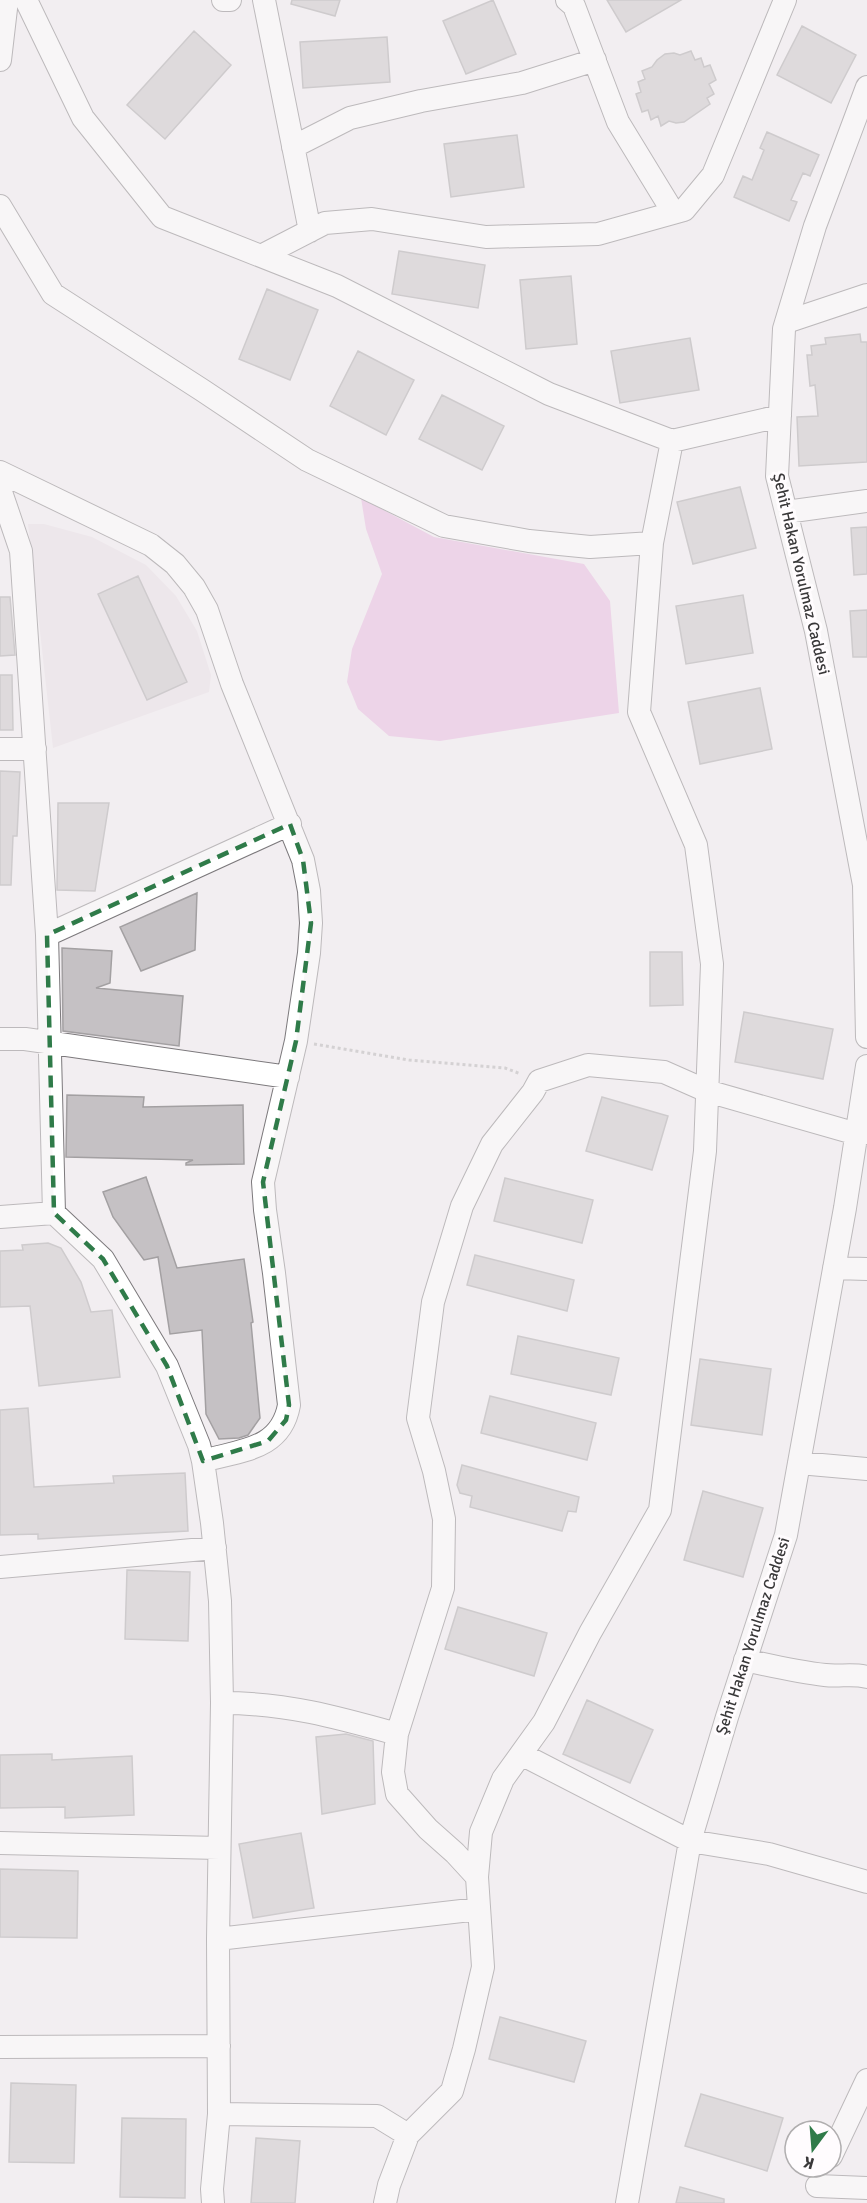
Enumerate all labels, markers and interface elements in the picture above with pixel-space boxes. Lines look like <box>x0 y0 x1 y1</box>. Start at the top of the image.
street label: Şehit Hakan Yorulmaz Caddesi <box>768 471 834 677</box>
street label: Şehit Hakan Yorulmaz Caddesi <box>712 1535 794 1737</box>
north arrow <box>783 2119 843 2179</box>
text: K <box>802 2151 817 2173</box>

